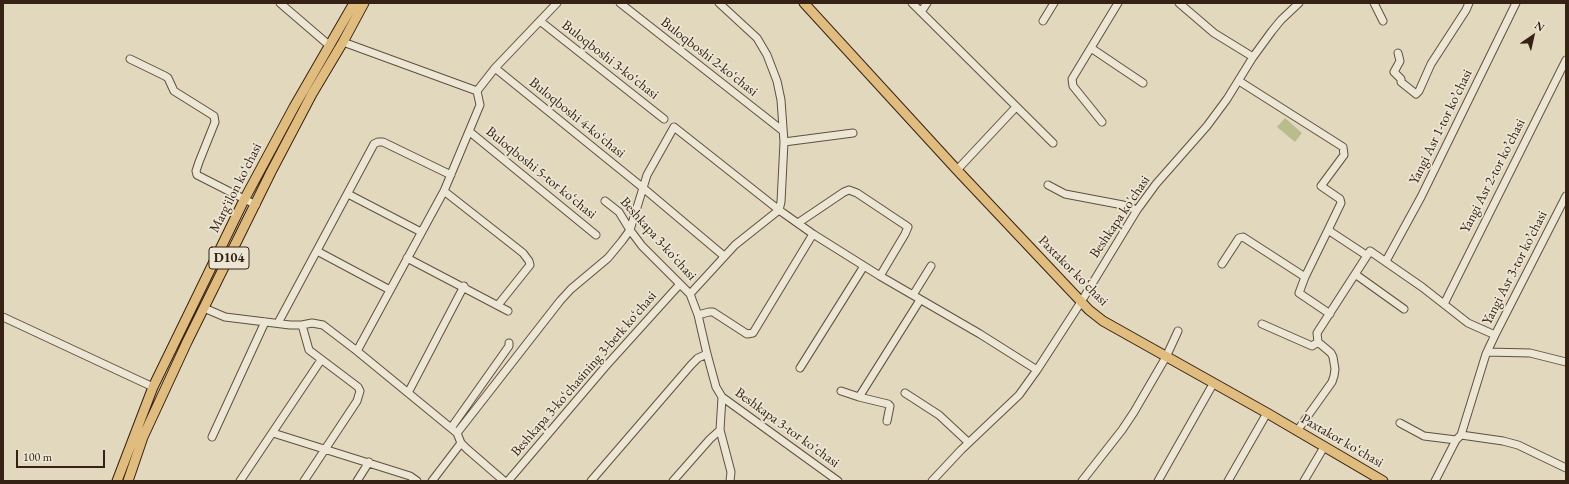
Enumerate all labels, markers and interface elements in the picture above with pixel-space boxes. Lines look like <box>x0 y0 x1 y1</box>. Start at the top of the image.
street label: Buloqboshi 2-koʻchasi <box>657 14 761 100</box>
north arrow <box>1513 16 1553 56</box>
street label: Buloqboshi 3-koʻchasi <box>558 17 662 103</box>
text: N <box>1532 18 1547 34</box>
street label: Yangi Asr 1-tor koʼchasi <box>1406 67 1476 187</box>
street label: Buloqboshi 4-koʻchasi <box>526 74 628 162</box>
street label: Yangi Asr 2-tor koʼchasi <box>1457 116 1529 236</box>
street label: Buloqboshi 5-tor koʻchasi <box>482 123 600 223</box>
street label: Margʻilon koʻchasi <box>206 140 266 236</box>
street label: Beshkapa ko'chasi <box>1086 173 1154 261</box>
street label: Beshkapa 3-koʻchasi <box>616 194 700 284</box>
street label: Yangi Asr 3-tor koʼchasi <box>1479 208 1551 328</box>
street label: Paxtakor koʻchasi <box>1034 232 1112 310</box>
road number: D104 <box>209 247 249 269</box>
street label: Beshkapa 3-koʻchasining 3-berk koʻchasi <box>508 288 660 460</box>
street label: Beshkapa 3-tor koʻchasi <box>731 384 843 472</box>
street label: Paxtakor koʻchasi <box>1298 411 1386 471</box>
scale bar <box>18 442 107 468</box>
text: 100 m <box>23 449 52 465</box>

